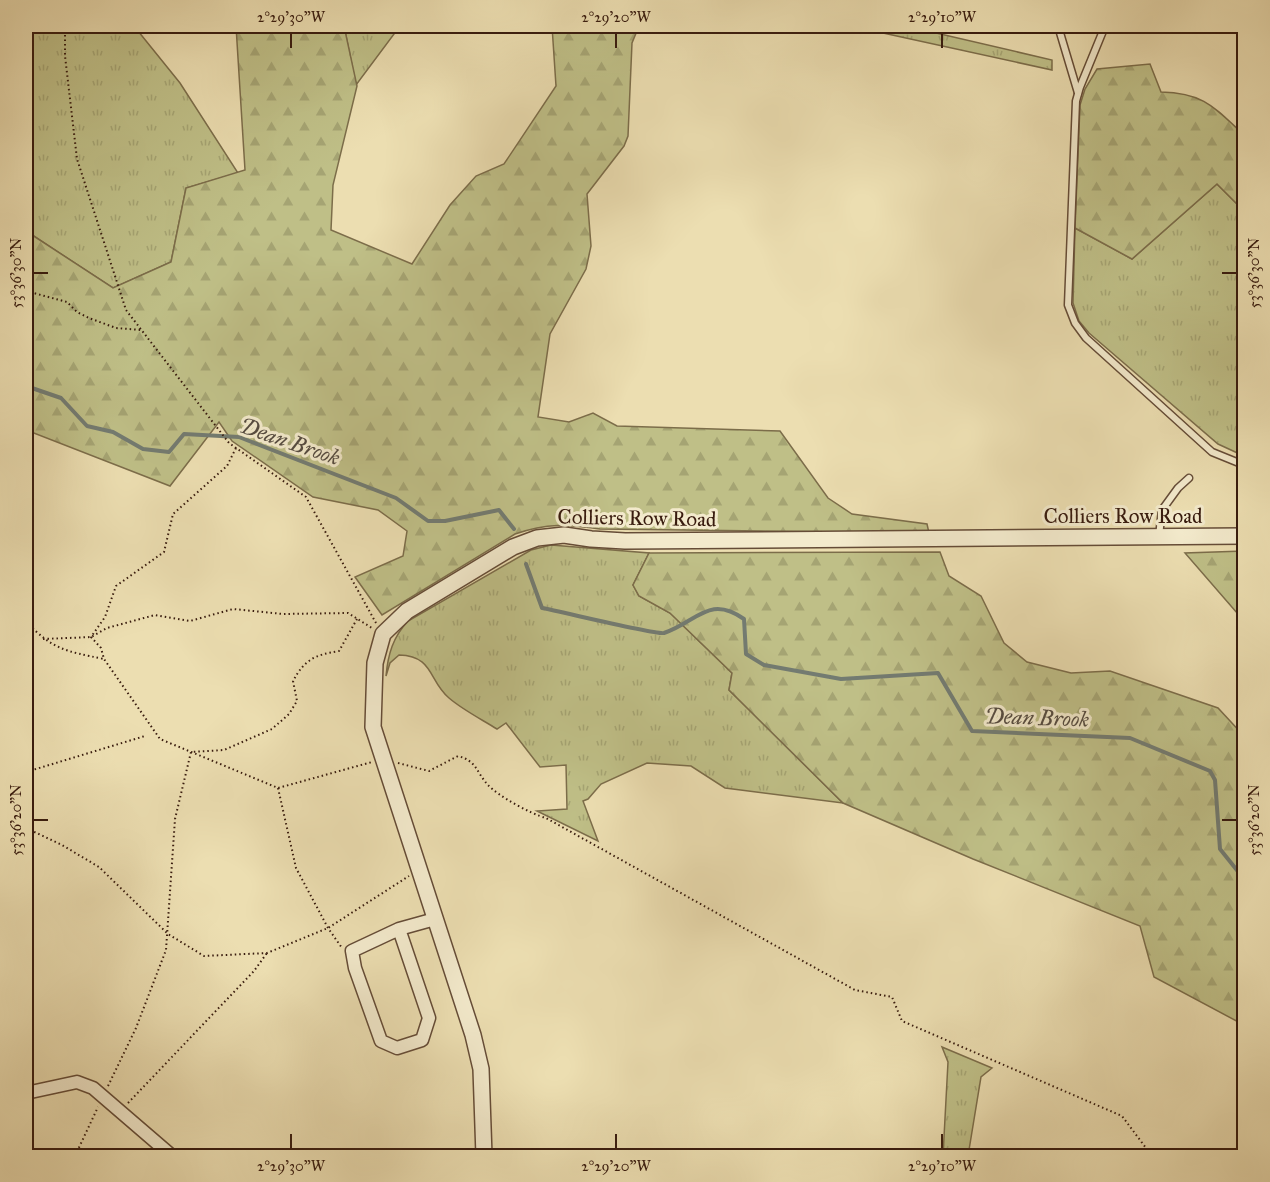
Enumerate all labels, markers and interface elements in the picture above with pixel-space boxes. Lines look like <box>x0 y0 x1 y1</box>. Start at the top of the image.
text: 2°29'30"W <box>257 8 326 26</box>
text: 2°29'20"W <box>581 8 651 26</box>
text: 2°29'10"W <box>908 8 977 26</box>
text: 53°36'30"N <box>7 238 25 308</box>
text: 53°36'30"N <box>1245 238 1263 308</box>
water label: Dean Brook <box>236 412 344 471</box>
street label: Colliers Row Road <box>1043 503 1203 529</box>
street label: Colliers Row Road <box>557 504 717 532</box>
water label: Dean Brook <box>984 702 1090 733</box>
text: 53°36'20"N <box>7 784 25 856</box>
text: 53°36'20"N <box>1245 784 1263 856</box>
text: 2°29'30"W <box>257 1157 326 1175</box>
text: 2°29'20"W <box>581 1157 651 1175</box>
text: 2°29'10"W <box>908 1157 977 1175</box>

